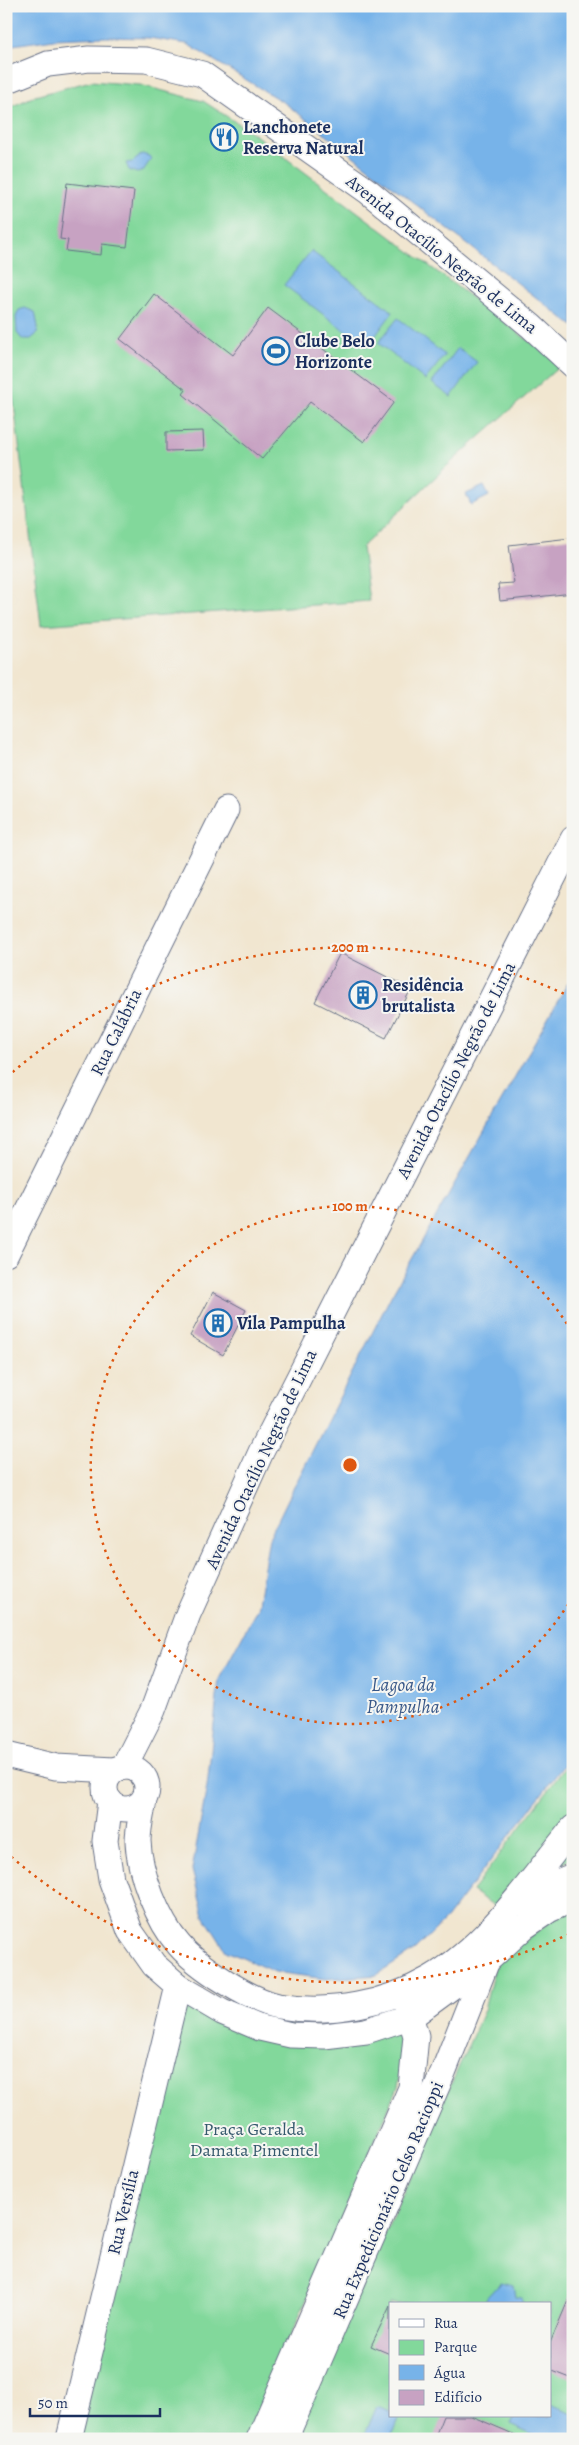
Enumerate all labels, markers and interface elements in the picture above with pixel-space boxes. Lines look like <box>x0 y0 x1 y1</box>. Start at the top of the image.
place label: Lanchonete Reserva Natural <box>243 115 364 160</box>
restaurant icon: Lanchonete Reserva Natural <box>209 122 239 152</box>
street label: Avenida Otacílio Negrão de Lima <box>340 169 543 339</box>
place label: Clube Belo Horizonte <box>295 329 375 374</box>
sports icon: Clube Belo Horizonte <box>261 336 291 366</box>
text: 200 m <box>331 937 369 957</box>
street label: Avenida Otacílio Negrão de Lima <box>390 957 521 1183</box>
place label: Residência brutalista <box>381 973 464 1018</box>
building icon: Residência brutalista <box>348 980 378 1010</box>
street label: Rua Calábria <box>85 984 148 1080</box>
text: 100 m <box>332 1196 368 1216</box>
building icon: Vila Pampulha <box>203 1308 233 1338</box>
place label: Vila Pampulha <box>236 1311 346 1335</box>
street label: Avenida Otacílio Negrão de Lima <box>199 1345 323 1574</box>
centre of rings <box>341 1456 359 1474</box>
water label: Lagoa da Pampulha <box>367 1672 440 1720</box>
street label: Rua Expedicionário Celso Racioppi <box>328 2078 448 2322</box>
park label: Praça Geralda Damata Pimentel <box>190 2117 319 2162</box>
street label: Rua Versília <box>102 2166 145 2257</box>
legend <box>389 2302 552 2418</box>
text: Parque <box>434 2337 477 2357</box>
text: Água <box>433 2363 465 2383</box>
scale bar <box>30 2385 160 2417</box>
text: Edifício <box>434 2387 482 2407</box>
text: 50 m <box>38 2393 68 2413</box>

